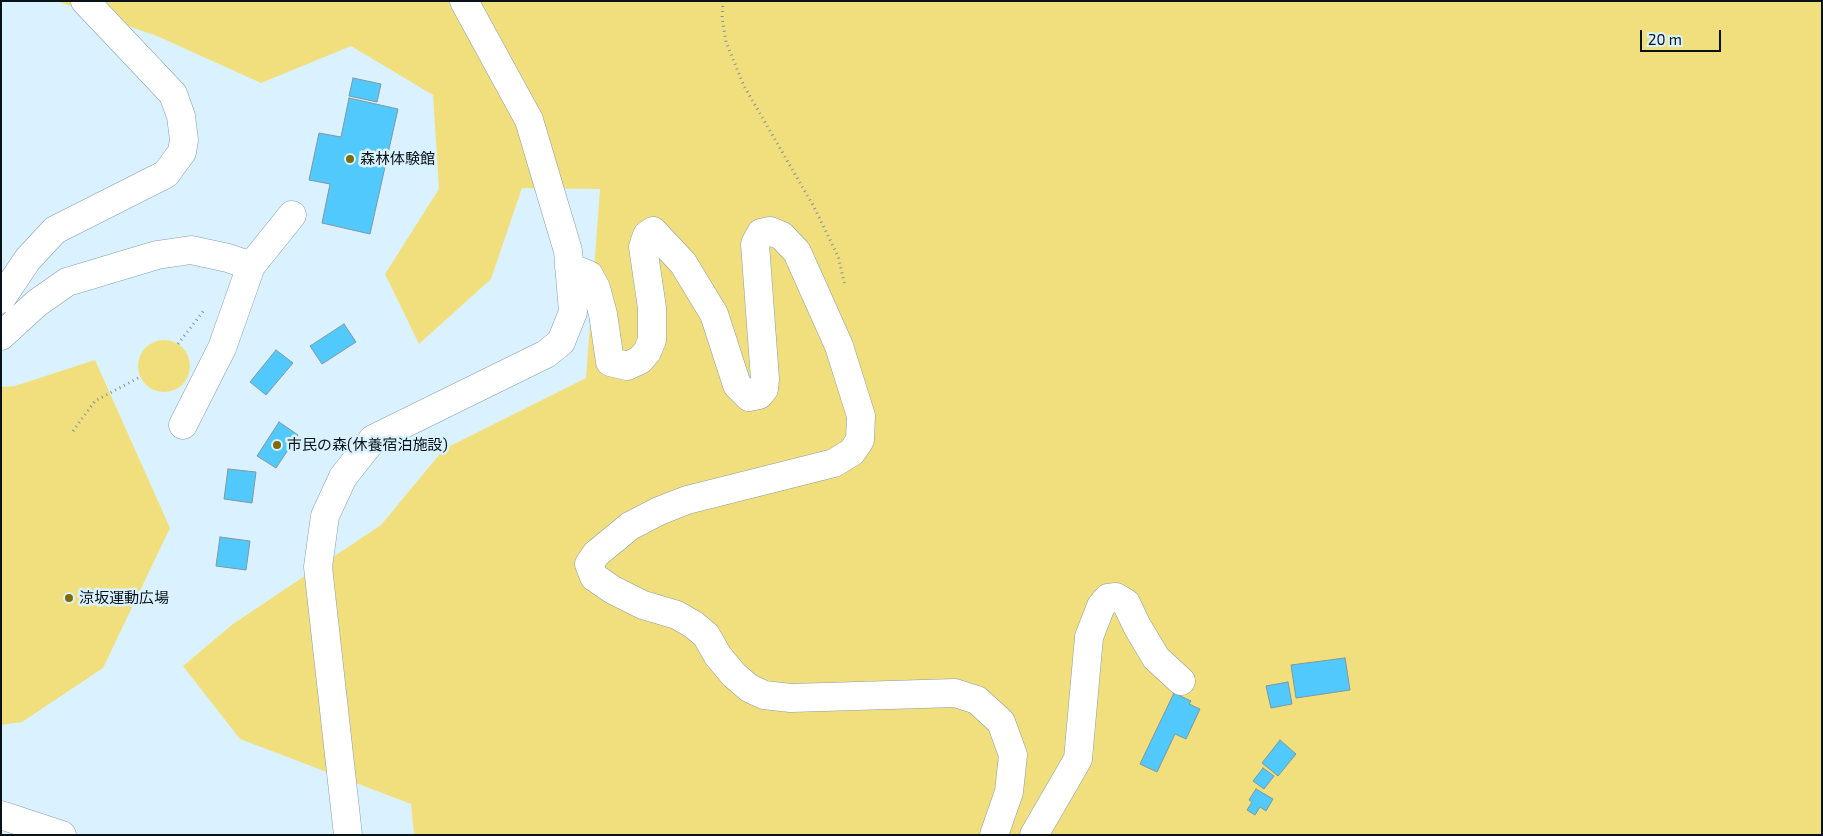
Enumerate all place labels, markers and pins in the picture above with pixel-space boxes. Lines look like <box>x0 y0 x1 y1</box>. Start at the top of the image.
place label: 森林体験館 <box>360 150 435 168</box>
marker: 森林体験館 <box>344 153 356 165</box>
place label: 市民の森(休養宿泊施設) <box>287 436 448 454</box>
marker: 市民の森(休養宿泊施設) <box>271 439 283 451</box>
place label: 涼坂運動広場 <box>79 589 169 607</box>
marker: 涼坂運動広場 <box>63 592 75 604</box>

